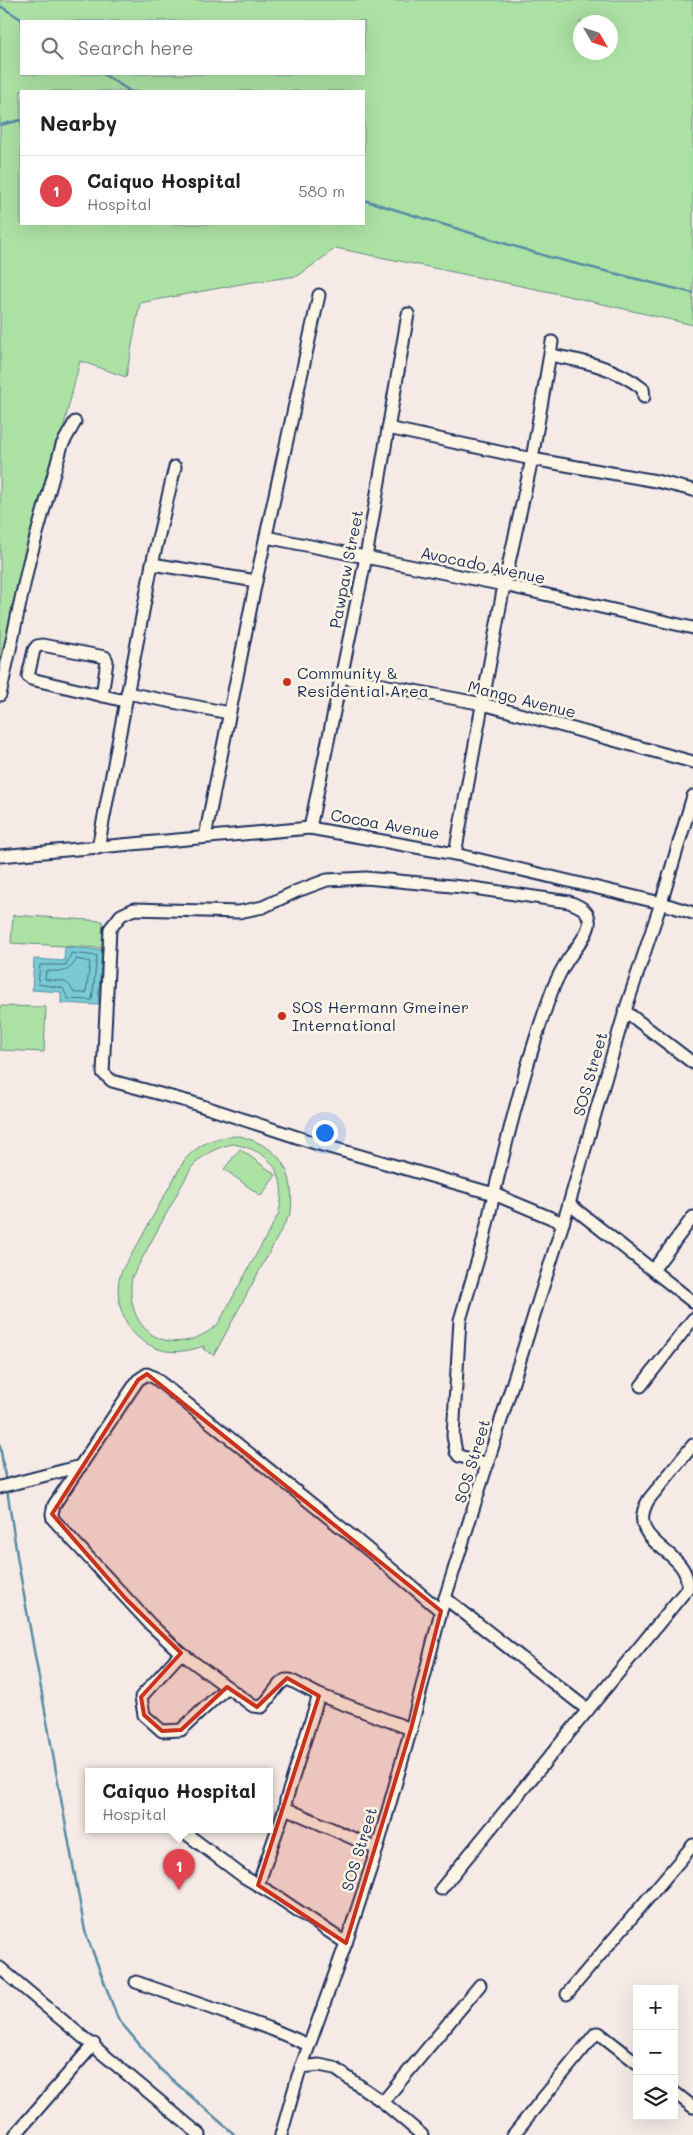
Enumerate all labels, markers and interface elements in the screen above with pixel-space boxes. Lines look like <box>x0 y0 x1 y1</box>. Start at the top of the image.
north arrow <box>573 15 618 60</box>
search box <box>20 20 365 75</box>
icon: search <box>38 34 66 62</box>
text: Search here <box>78 35 194 60</box>
text: Nearby <box>40 109 117 136</box>
text: Caiquo Hospital <box>87 168 241 193</box>
text: 1 <box>52 180 60 201</box>
text: 580 m <box>298 180 345 201</box>
text: Hospital <box>87 193 151 214</box>
street label: Pawpaw Street <box>324 508 367 630</box>
street label: Avocado Avenue <box>419 541 547 588</box>
place label: Community & Residential Area <box>297 662 429 701</box>
street label: Mango Avenue <box>466 675 578 722</box>
marker: Community & Residential Area <box>281 676 293 688</box>
street label: Cocoa Avenue <box>329 804 441 843</box>
place label: SOS Hermann Gmeiner International <box>292 996 469 1035</box>
marker: SOS Hermann Gmeiner International <box>276 1010 288 1022</box>
street label: SOS Street <box>567 1029 612 1118</box>
your location <box>312 1120 338 1146</box>
street label: SOS Street <box>449 1416 494 1505</box>
popup <box>85 1768 273 1833</box>
text: Caiquo Hospital <box>102 1778 256 1803</box>
text: Hospital <box>102 1803 167 1824</box>
street label: SOS Street <box>336 1804 381 1893</box>
pin: 1 <box>163 1849 195 1890</box>
map controls <box>633 1985 678 2120</box>
button: + <box>633 1985 678 2030</box>
button: − <box>633 2030 678 2075</box>
button: layers <box>633 2075 678 2120</box>

